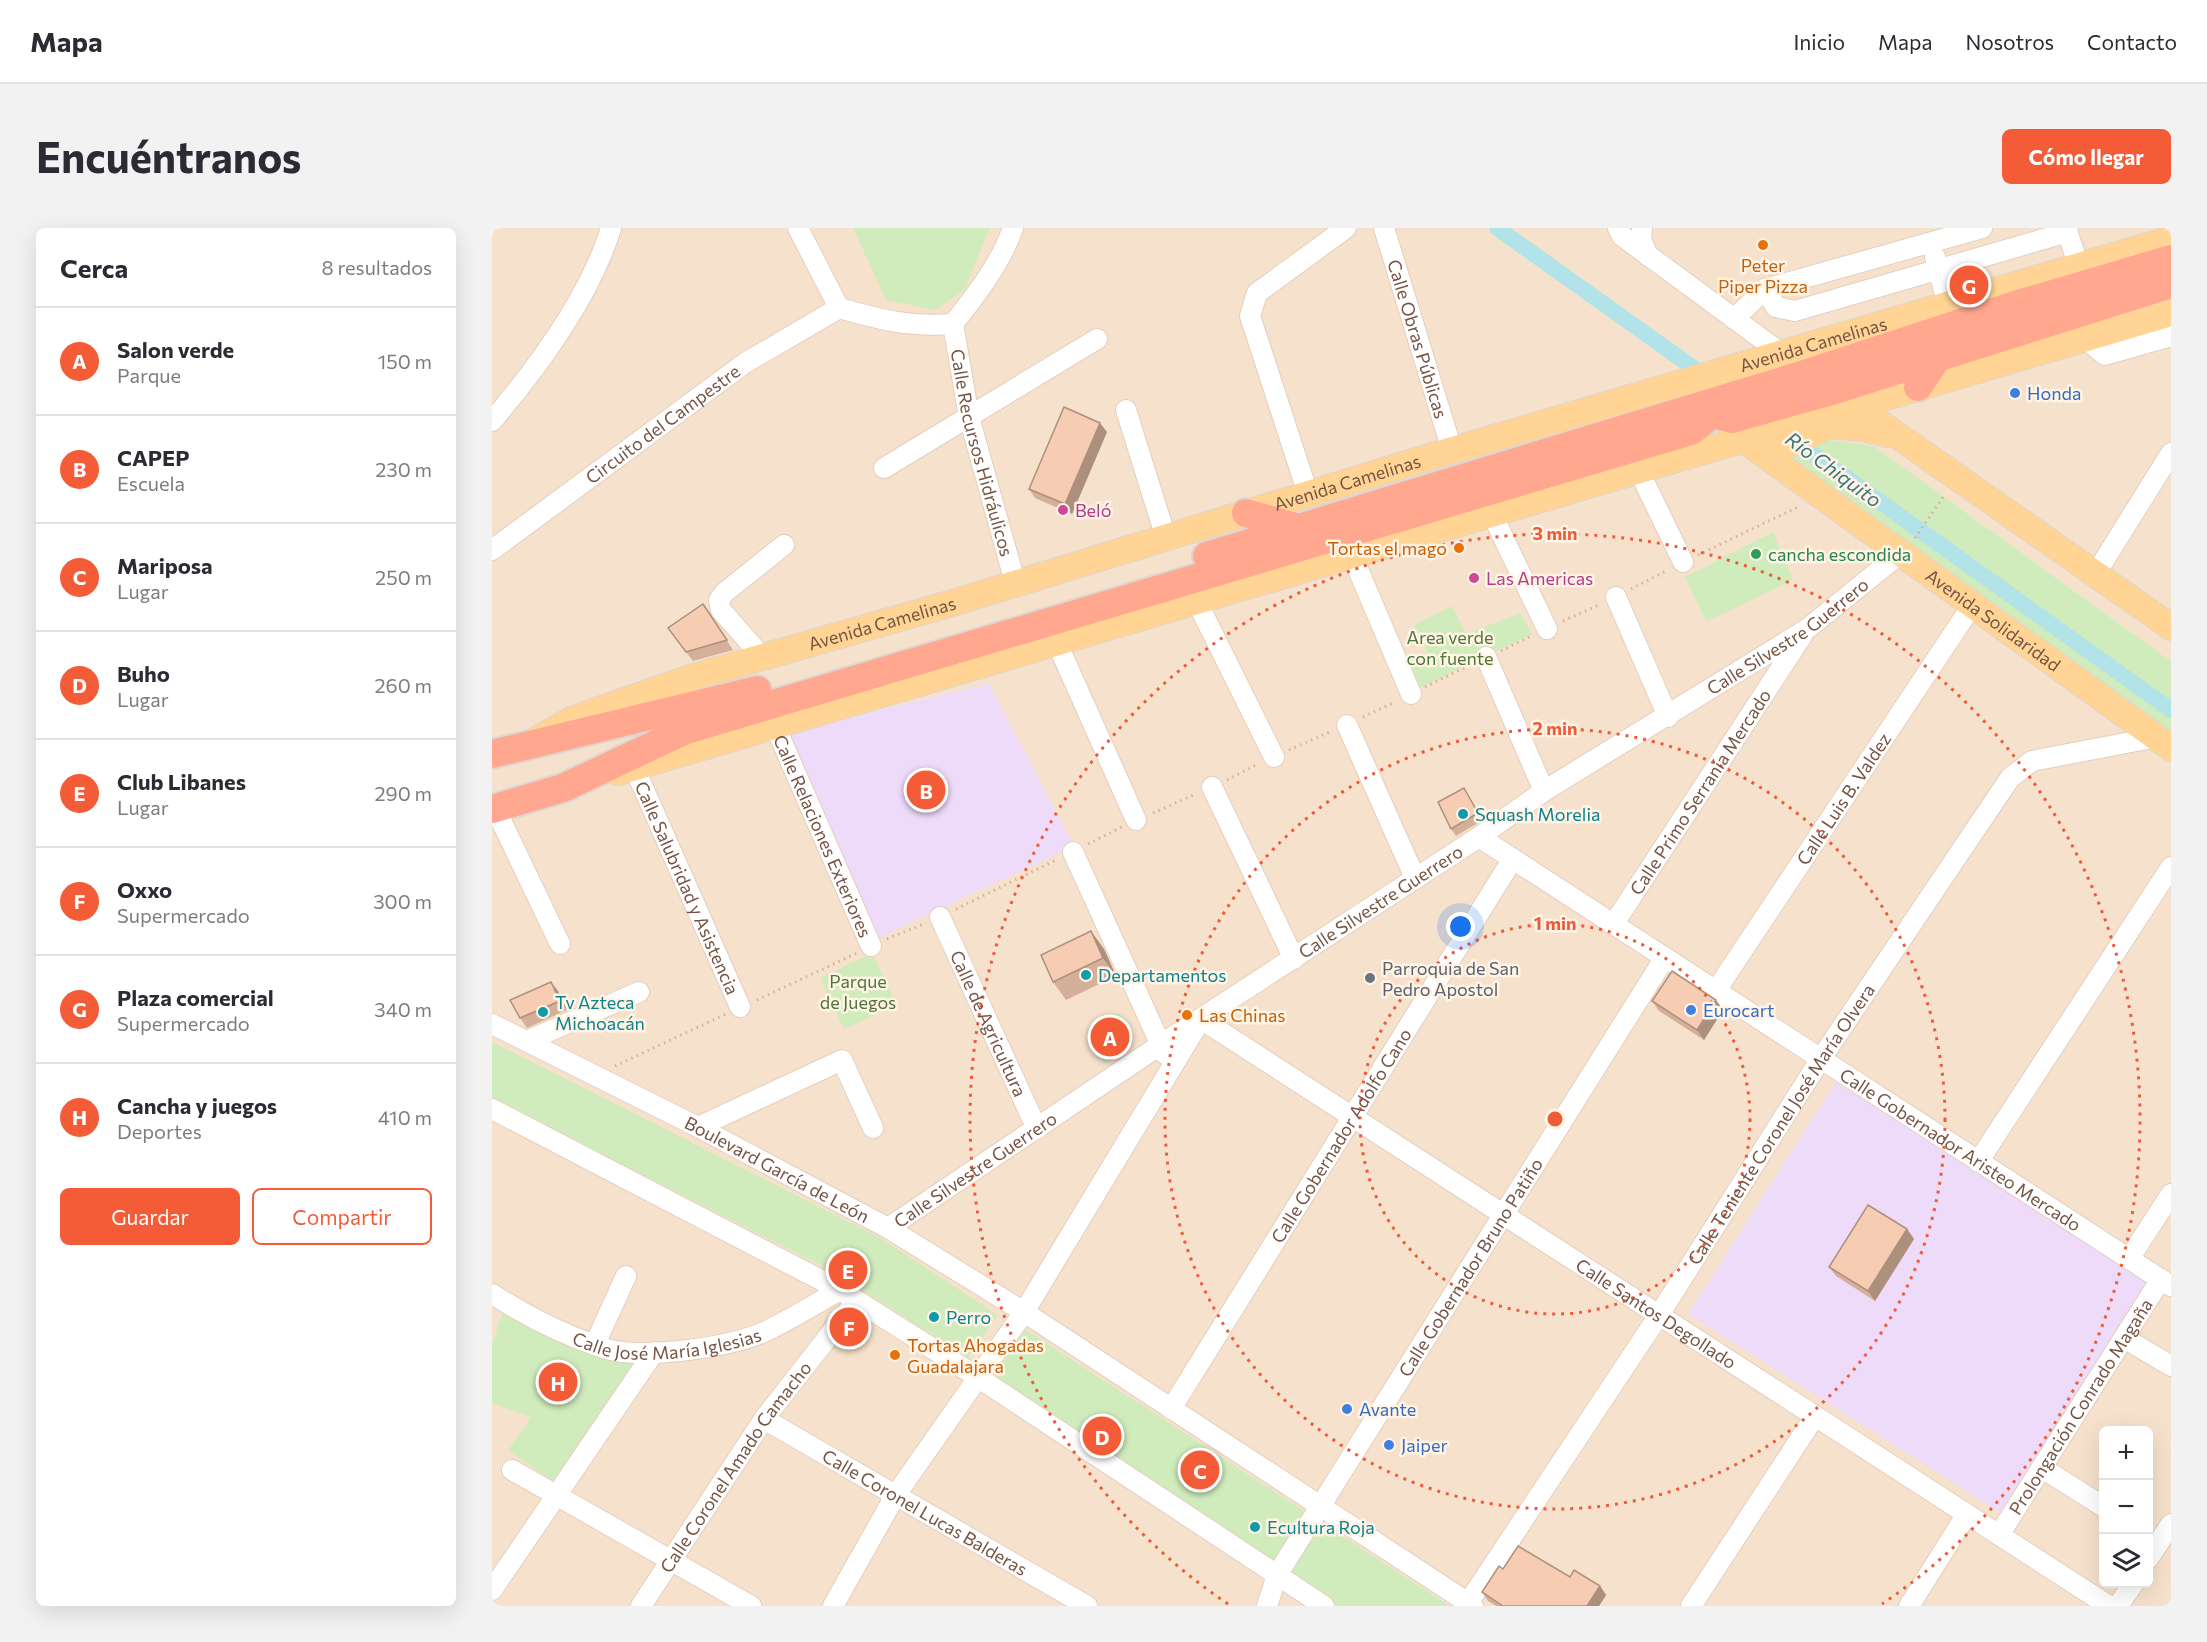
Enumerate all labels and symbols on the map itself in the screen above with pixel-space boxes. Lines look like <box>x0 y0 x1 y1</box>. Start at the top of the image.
marker: Peter Piper Pizza <box>1756 238 1770 252</box>
place label: Peter Piper Pizza <box>1718 254 1808 297</box>
street label: Calle Obras Públicas <box>1383 257 1453 421</box>
pin: G <box>1950 262 1988 308</box>
street label: Avenida Camelinas <box>1737 312 1889 376</box>
street label: Calle Recursos Hidráulicos <box>946 347 1018 559</box>
street label: Circuito del Campestre <box>581 360 744 488</box>
place label: Honda <box>2027 382 2081 404</box>
marker: Honda <box>2008 386 2022 400</box>
water label: Río Chiquito <box>1781 426 1887 512</box>
street label: Avenida Camelinas <box>1271 449 1423 515</box>
place label: Beló <box>1075 499 1111 521</box>
marker: Beló <box>1056 503 1070 517</box>
text: 3 min <box>1532 522 1578 544</box>
place label: Tortas el mago <box>1328 537 1447 559</box>
marker: Tortas el mago <box>1452 541 1466 555</box>
place label: cancha escondida <box>1768 543 1911 565</box>
marker: cancha escondida <box>1749 547 1763 561</box>
street label: Avenida Solidaridad <box>1922 564 2065 676</box>
place label: Las Americas <box>1486 567 1593 589</box>
marker: Las Americas <box>1467 571 1481 585</box>
street label: Calle Silvestre Guerrero <box>1703 573 1873 699</box>
street label: Avenida Camelinas <box>806 592 959 655</box>
park label: Area verde con fuente <box>1406 626 1494 669</box>
street label: Calle Primo Serranía Mercado <box>1625 685 1775 899</box>
text: 2 min <box>1533 717 1577 739</box>
street label: Calle Luis B. Valdez <box>1792 728 1895 869</box>
street label: Calle Relaciones Exteriores <box>769 731 877 941</box>
pin: B <box>906 768 946 812</box>
street label: Calle Salubridad y Asistencia <box>631 778 744 998</box>
place label: Squash Morelia <box>1475 803 1600 825</box>
marker: Squash Morelia <box>1456 807 1470 821</box>
street label: Calle Silvestre Guerrero <box>1294 840 1467 963</box>
your location <box>1446 912 1475 941</box>
text: 1 min <box>1534 912 1576 934</box>
street label: Calle de Agricultura <box>946 947 1032 1100</box>
place label: Parroquia de San Pedro Apostol <box>1382 957 1519 1000</box>
place label: Departamentos <box>1098 964 1226 986</box>
marker: Departamentos <box>1079 968 1093 982</box>
park label: Parque de Juegos <box>820 970 896 1013</box>
marker: Parroquia de San Pedro Apostol <box>1363 971 1377 985</box>
street label: Calle Teniente Coronel José María Olvera <box>1683 980 1879 1269</box>
place label: Tv Azteca Michoacán <box>555 991 645 1034</box>
place label: Eurocart <box>1703 999 1774 1021</box>
marker: Eurocart <box>1684 1003 1698 1017</box>
place label: Las Chinas <box>1199 1004 1286 1026</box>
marker: Tv Azteca Michoacán <box>536 1005 550 1019</box>
marker: Las Chinas <box>1180 1008 1194 1022</box>
pin: A <box>1090 1014 1130 1060</box>
street label: Calle Gobernador Adolfo Cano <box>1266 1024 1416 1247</box>
street label: Calle Gobernador Aristeo Mercado <box>1836 1063 2085 1236</box>
street label: Calle Silvestre Guerrero <box>890 1107 1061 1232</box>
centre of rings <box>1545 1109 1565 1129</box>
street label: Boulevard García de León <box>681 1111 873 1227</box>
street label: Calle Gobernador Bruno Patiño <box>1393 1154 1547 1381</box>
pin: E <box>828 1248 868 1292</box>
street label: Calle Santos Degollado <box>1572 1253 1740 1373</box>
street label: Prolongación Conrado Magaña <box>2004 1294 2157 1519</box>
pin: F <box>830 1304 868 1350</box>
place label: Perro <box>946 1306 991 1328</box>
marker: Perro <box>927 1310 941 1324</box>
street label: Calle José María Iglesias <box>569 1323 764 1364</box>
place label: Tortas Ahogadas Guadalajara <box>907 1334 1044 1377</box>
marker: Tortas Ahogadas Guadalajara <box>888 1348 902 1362</box>
street label: Calle Coronel Amado Camacho <box>655 1357 816 1577</box>
pin: H <box>538 1360 578 1404</box>
place label: Avante <box>1359 1398 1416 1420</box>
marker: Avante <box>1340 1402 1354 1416</box>
pin: D <box>1082 1414 1122 1458</box>
place label: Jaiper <box>1401 1434 1448 1456</box>
marker: Jaiper <box>1382 1438 1396 1452</box>
street label: Calle Coronel Lucas Balderas <box>819 1444 1031 1580</box>
pin: C <box>1180 1448 1220 1492</box>
place label: Ecultura Roja <box>1267 1516 1375 1538</box>
marker: Ecultura Roja <box>1248 1520 1262 1534</box>

